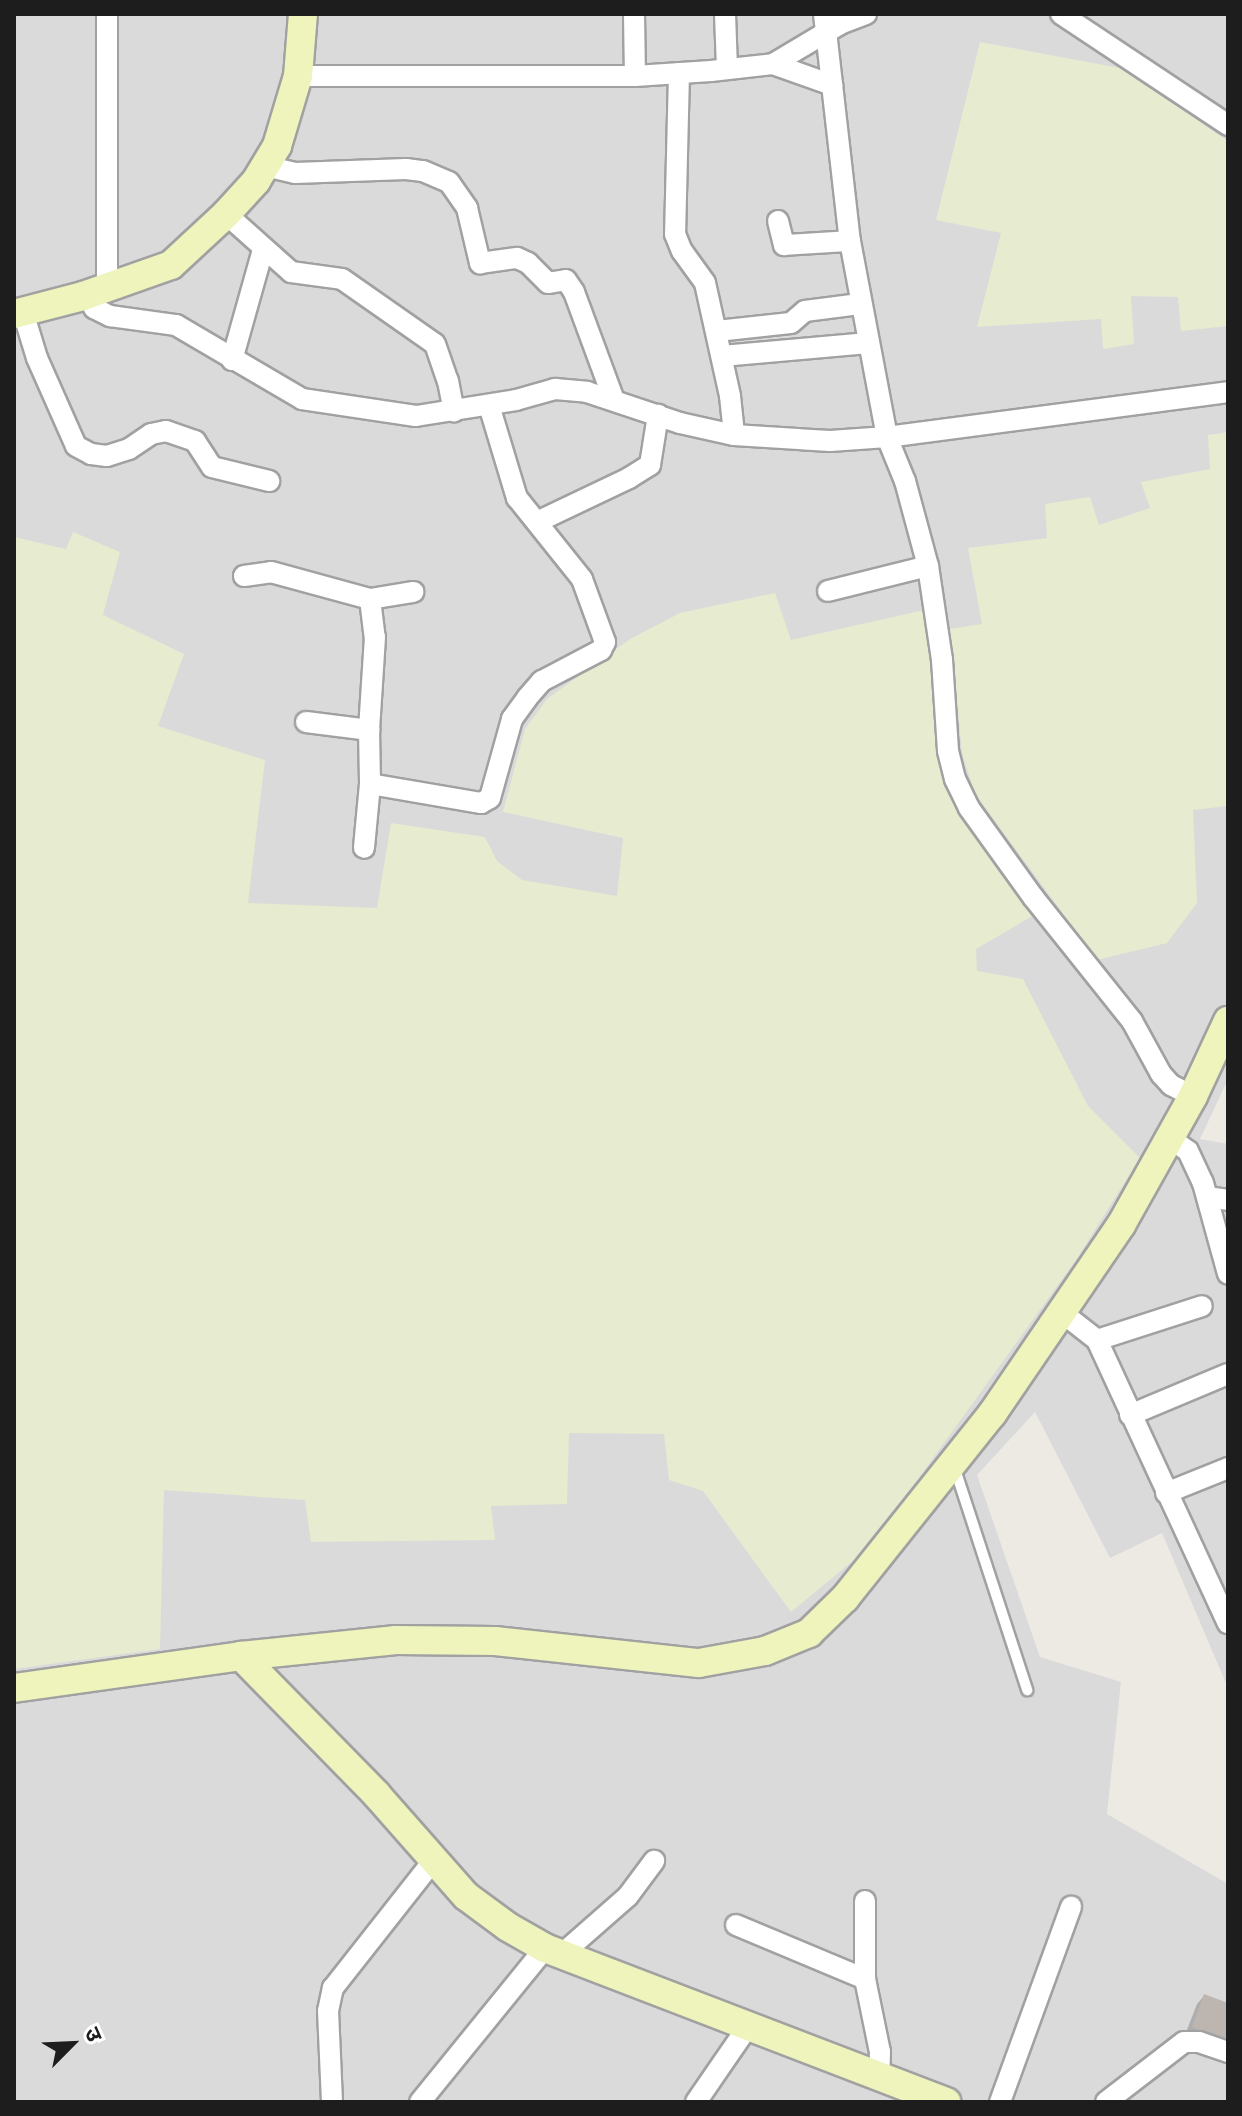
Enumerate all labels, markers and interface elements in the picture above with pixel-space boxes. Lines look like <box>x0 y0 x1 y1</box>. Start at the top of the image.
north arrow <box>32 2004 112 2084</box>
text: उ <box>79 2023 108 2045</box>

